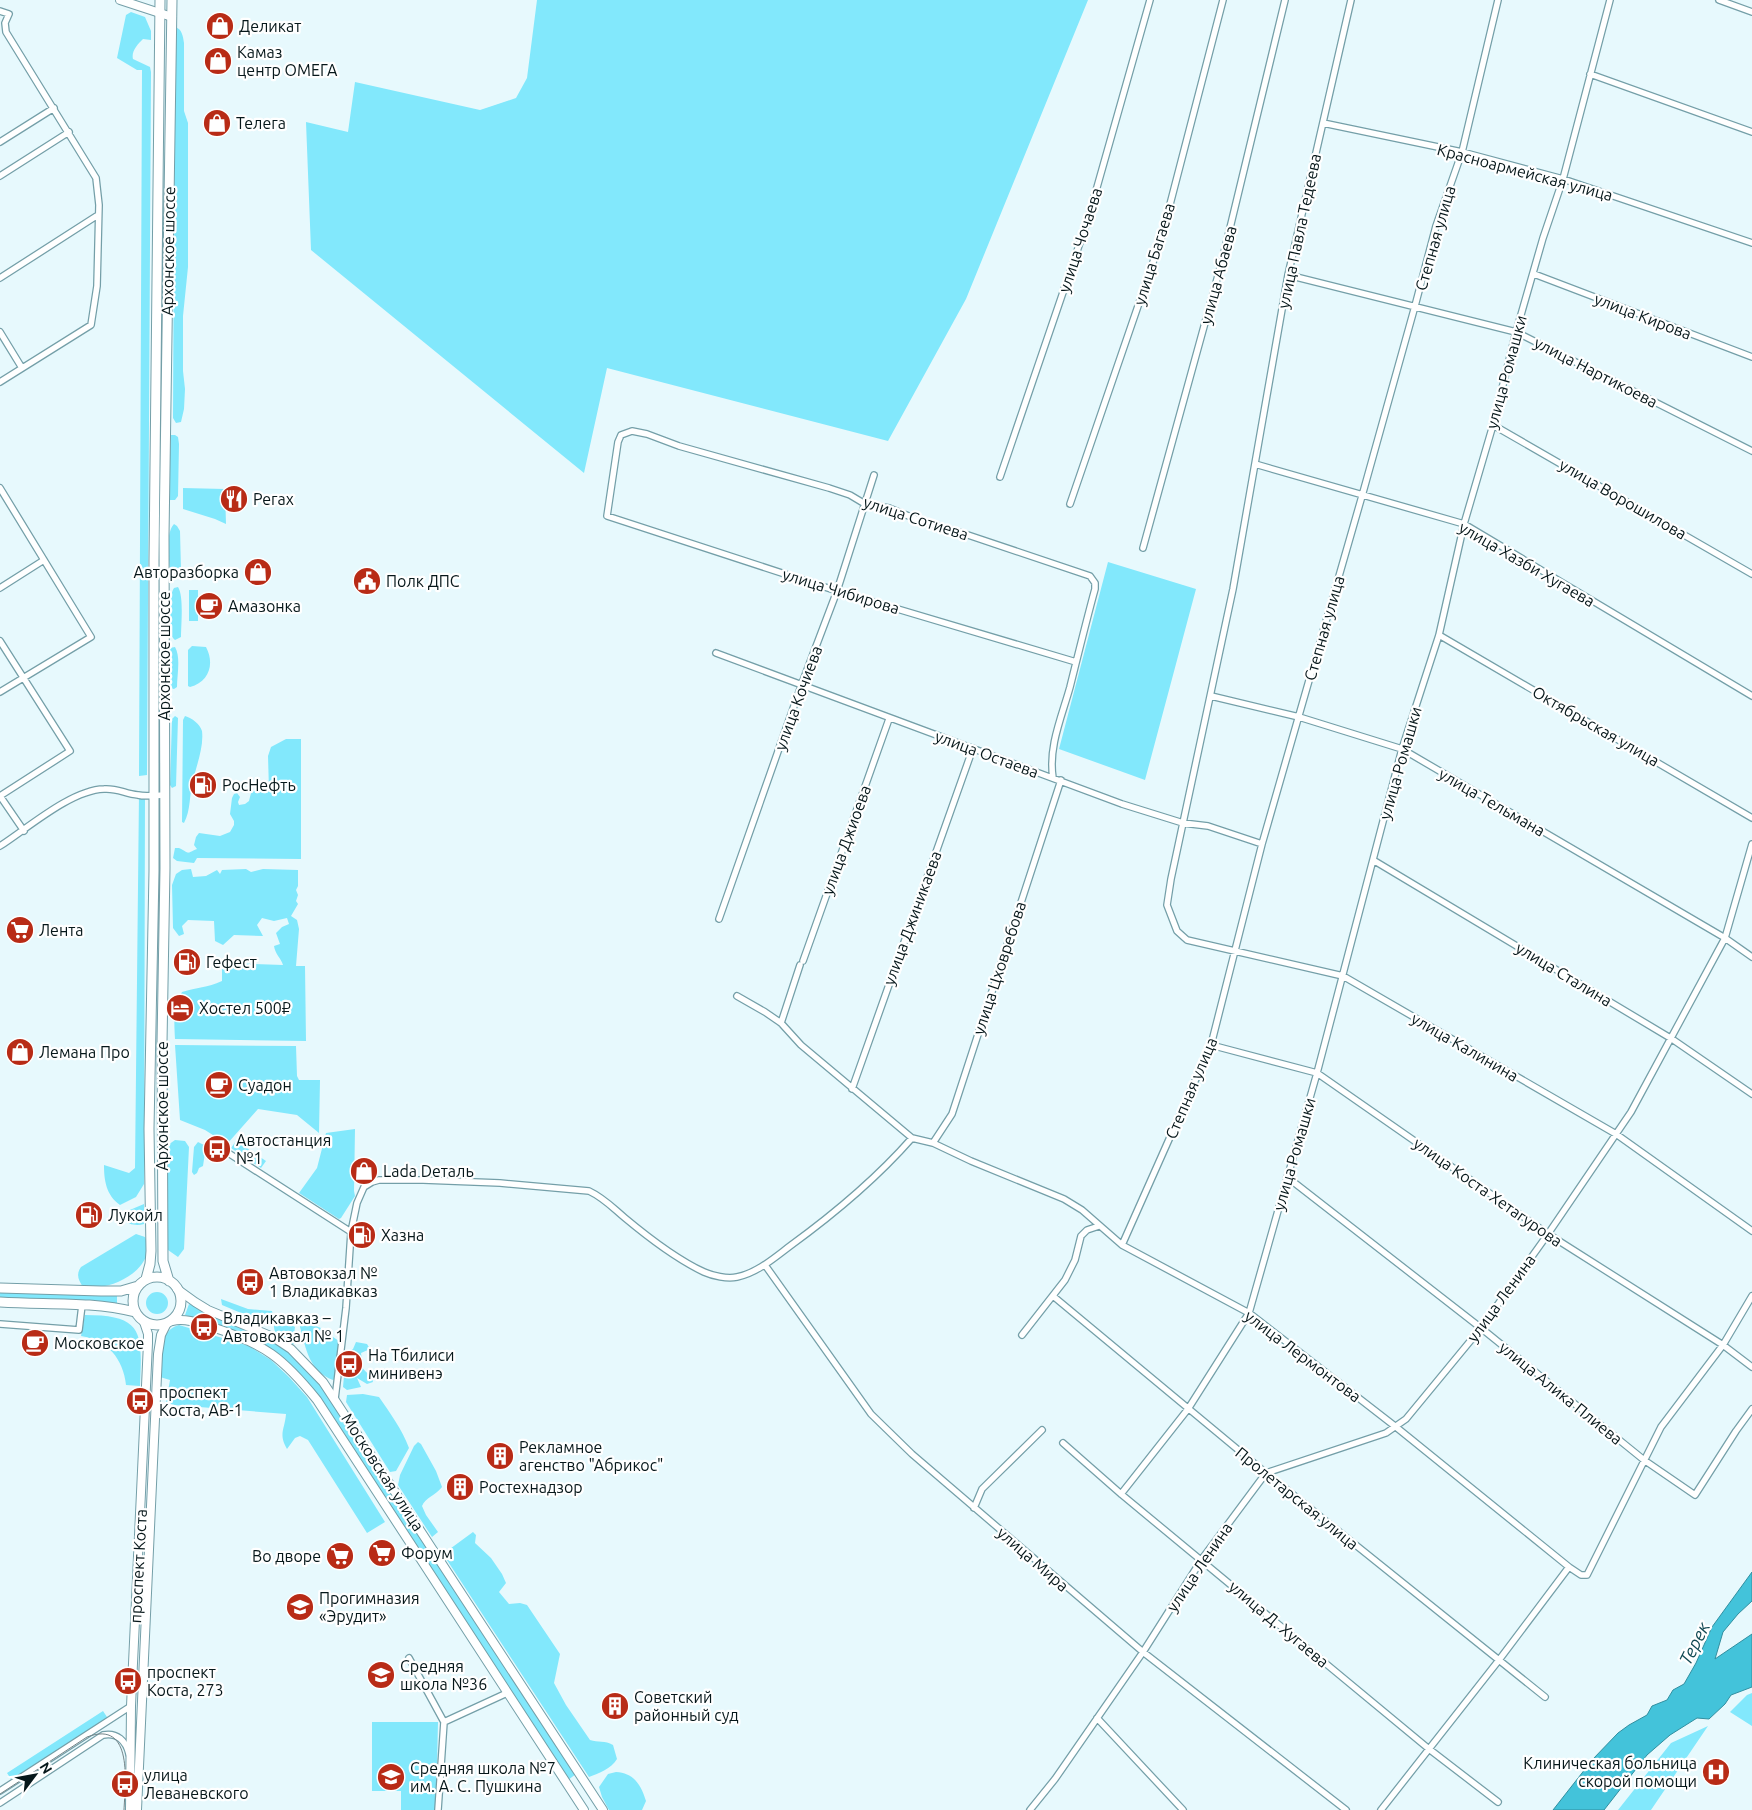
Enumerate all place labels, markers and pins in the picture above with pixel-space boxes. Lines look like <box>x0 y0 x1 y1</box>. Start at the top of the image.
shop icon: Деликат <box>205 11 235 41</box>
place label: Деликат <box>239 17 301 35</box>
place label: Камаз центр ОМЕГА <box>237 43 338 79</box>
shop icon: Камаз центр ОМЕГА <box>203 46 233 76</box>
shop icon: Телега <box>202 108 232 138</box>
place label: Телега <box>236 114 286 132</box>
restaurant icon: Регах <box>219 484 249 514</box>
place label: Регах <box>253 490 294 508</box>
shop icon: Авторазборка <box>243 557 273 587</box>
place label: Авторазборка <box>134 563 239 581</box>
public building icon: Полк ДПС <box>352 566 382 596</box>
place label: Полк ДПС <box>386 572 460 590</box>
cafe icon: Амазонка <box>194 591 224 621</box>
place label: Амазонка <box>228 597 301 615</box>
fuel station icon: РосНефть <box>188 770 218 800</box>
place label: РосНефть <box>222 776 296 794</box>
supermarket icon: Лента <box>5 915 35 945</box>
place label: Лента <box>39 921 84 939</box>
fuel station icon: Гефест <box>172 947 202 977</box>
place label: Гефест <box>206 953 257 971</box>
hotel icon: Хостел 500₽ <box>165 993 195 1023</box>
place label: Хостел 500₽ <box>199 999 291 1017</box>
shop icon: Лемана Про <box>5 1037 35 1067</box>
place label: Лемана Про <box>39 1043 130 1061</box>
cafe icon: Суадон <box>204 1070 234 1100</box>
place label: Суадон <box>238 1076 292 1094</box>
place label: Автостанция №1 <box>236 1131 331 1167</box>
bus stop icon: Автостанция №1 <box>202 1134 232 1164</box>
shop icon: Lada Dеталь <box>349 1156 379 1186</box>
place label: Lada Dеталь <box>383 1162 474 1180</box>
fuel station icon: Лукойл <box>74 1200 104 1230</box>
place label: Лукойл <box>108 1206 163 1224</box>
fuel station icon: Хазна <box>347 1220 377 1250</box>
place label: Хазна <box>381 1226 424 1244</box>
place label: Автовокзал № 1 Владикавказ <box>269 1264 378 1300</box>
bus stop icon: Автовокзал № 1 Владикавказ <box>235 1267 265 1297</box>
place label: Владикавказ – Автовокзал № 1 <box>223 1309 344 1345</box>
bus stop icon: Владикавказ – Автовокзал № 1 <box>189 1312 219 1342</box>
cafe icon: Московское <box>20 1328 50 1358</box>
place label: Московское <box>54 1334 144 1352</box>
place label: На Тбилиси минивенэ <box>368 1346 455 1382</box>
bus stop icon: На Тбилиси минивенэ <box>334 1349 364 1379</box>
place label: проспект Коста, АВ-1 <box>159 1383 243 1419</box>
bus stop icon: проспект Коста, АВ-1 <box>125 1386 155 1416</box>
place label: Рекламное агенство "Абрикос" <box>519 1438 664 1474</box>
building icon: Рекламное агенство "Абрикос" <box>485 1441 515 1471</box>
building icon: Ростехнадзор <box>445 1472 475 1502</box>
place label: Ростехнадзор <box>479 1478 583 1496</box>
supermarket icon: Форум <box>367 1538 397 1568</box>
supermarket icon: Во дворе <box>325 1541 355 1571</box>
place label: Форум <box>401 1544 453 1562</box>
place label: Во дворе <box>252 1547 321 1565</box>
place label: Прогимназия «Эрудит» <box>319 1589 420 1625</box>
school or university icon: Прогимназия «Эрудит» <box>285 1592 315 1622</box>
place label: Средняя школа №36 <box>400 1657 487 1693</box>
school or university icon: Средняя школа №36 <box>366 1660 396 1690</box>
place label: проспект Коста, 273 <box>147 1663 224 1699</box>
bus stop icon: проспект Коста, 273 <box>113 1666 143 1696</box>
place label: Советский районный суд <box>634 1688 739 1724</box>
building icon: Советский районный суд <box>600 1691 630 1721</box>
place label: Клиническая больница скорой помощи <box>1523 1754 1697 1790</box>
hospital icon: Клиническая больница скорой помощи <box>1701 1757 1731 1787</box>
place label: Средняя школа №7 им. А. С. Пушкина <box>410 1759 556 1795</box>
school or university icon: Средняя школа №7 им. А. С. Пушкина <box>376 1762 406 1792</box>
place label: улица Леваневского <box>144 1766 249 1802</box>
bus stop icon: улица Леваневского <box>110 1769 140 1799</box>

